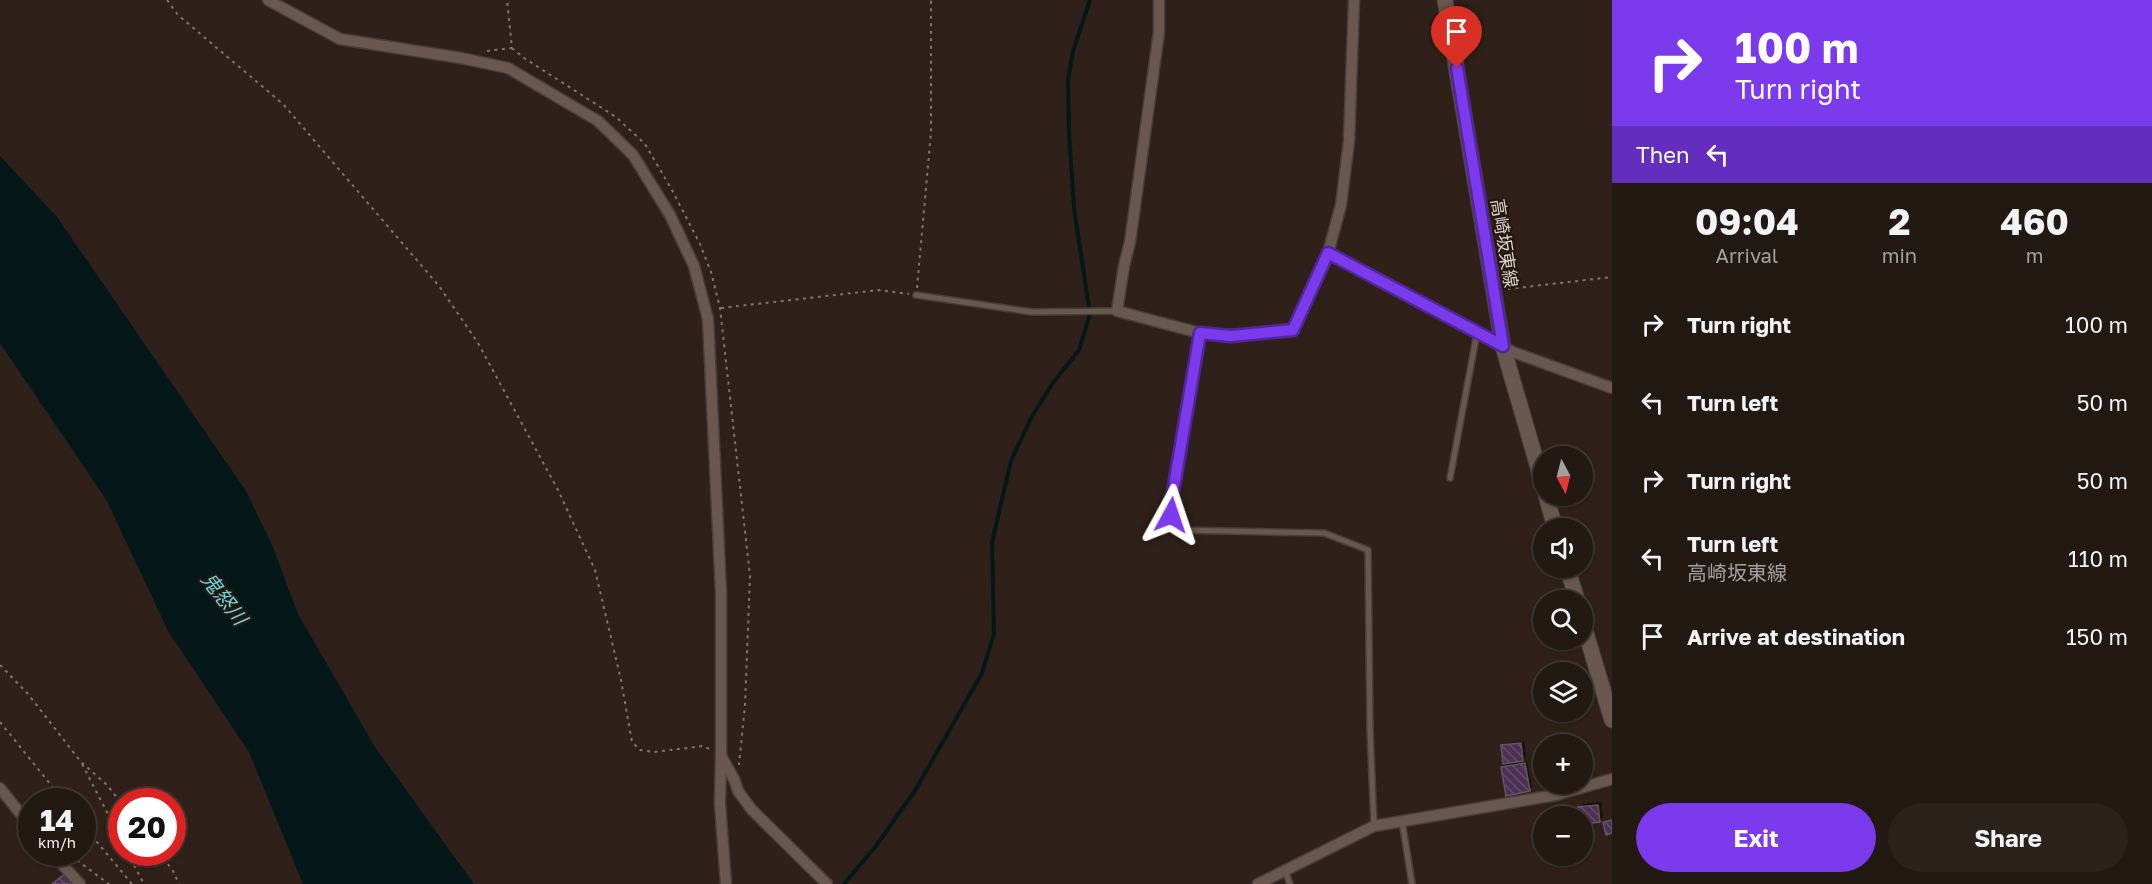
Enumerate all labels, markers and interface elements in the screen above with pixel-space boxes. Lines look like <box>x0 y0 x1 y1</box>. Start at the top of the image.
pin <box>1431 6 1482 68</box>
icon: arrive <box>1440 15 1473 48</box>
text: 100 m <box>1735 22 1858 72</box>
icon: right <box>1636 24 1714 102</box>
text: Turn right <box>1735 73 1861 105</box>
icon: left <box>1701 138 1734 171</box>
text: Then <box>1636 141 1689 168</box>
street label: 高崎坂東線 <box>1487 197 1523 289</box>
text: 09:04 <box>1695 200 1799 243</box>
text: 2 <box>1888 200 1910 243</box>
text: 460 <box>2000 200 2069 243</box>
text: Arrival <box>1716 243 1778 267</box>
text: min <box>1882 243 1917 267</box>
text: m <box>2026 243 2043 267</box>
icon: right <box>1636 308 1669 341</box>
text: Turn right <box>1687 311 1791 338</box>
text: 100 m <box>2065 311 2128 338</box>
icon: left <box>1636 386 1669 419</box>
text: Turn left <box>1687 389 1778 416</box>
text: 50 m <box>2077 389 2128 416</box>
north arrow <box>1533 446 1593 506</box>
map controls <box>1533 446 1593 866</box>
icon: right <box>1636 464 1669 497</box>
text: Turn right <box>1687 467 1791 494</box>
text: 50 m <box>2077 467 2128 494</box>
position arrow <box>1139 483 1203 547</box>
button: sound <box>1533 518 1593 578</box>
text: Turn left <box>1687 530 1778 557</box>
icon: left <box>1636 542 1669 575</box>
text: 110 m <box>2068 545 2128 572</box>
text: 高崎坂東線 <box>1687 560 1787 584</box>
water label: 鬼怒川 <box>197 567 254 631</box>
button: search <box>1533 590 1593 650</box>
icon: arrive <box>1636 620 1669 653</box>
text: Arrive at destination <box>1687 623 1905 650</box>
text: 150 m <box>2066 623 2128 650</box>
button: layers <box>1533 662 1593 722</box>
button: + <box>1533 734 1593 794</box>
speed limit sign: 20 <box>108 788 186 866</box>
text: 14 <box>40 802 74 838</box>
button: Exit <box>1636 803 1876 872</box>
button: Share <box>1888 803 2128 872</box>
button: − <box>1533 806 1593 866</box>
text: km/h <box>38 833 76 851</box>

